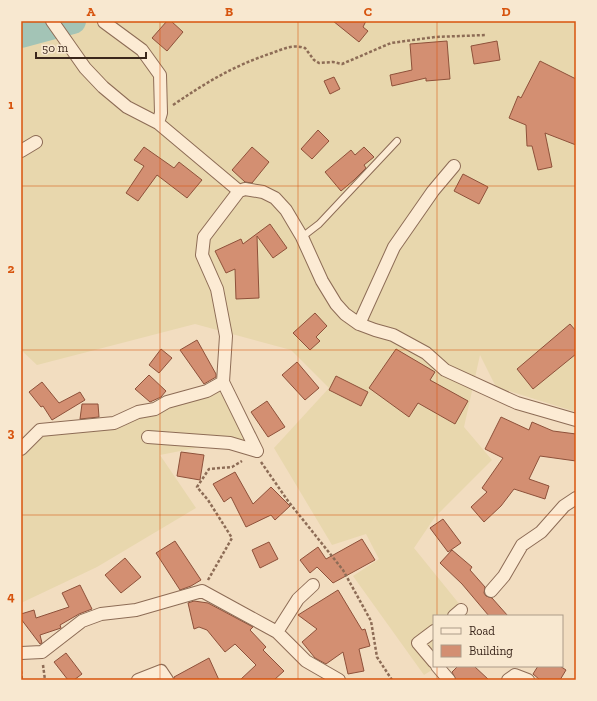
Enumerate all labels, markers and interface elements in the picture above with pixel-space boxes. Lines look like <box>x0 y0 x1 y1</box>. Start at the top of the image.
text: A <box>87 4 96 19</box>
text: B <box>225 4 233 19</box>
text: C <box>364 4 372 19</box>
text: D <box>501 4 511 19</box>
scale bar <box>36 34 146 60</box>
text: 50 m <box>42 41 69 55</box>
text: 1 <box>8 97 14 112</box>
text: 2 <box>8 261 15 276</box>
text: 3 <box>8 425 15 440</box>
text: 4 <box>7 589 15 604</box>
legend <box>433 615 563 667</box>
text: Road <box>469 624 495 638</box>
text: Building <box>469 644 513 658</box>

